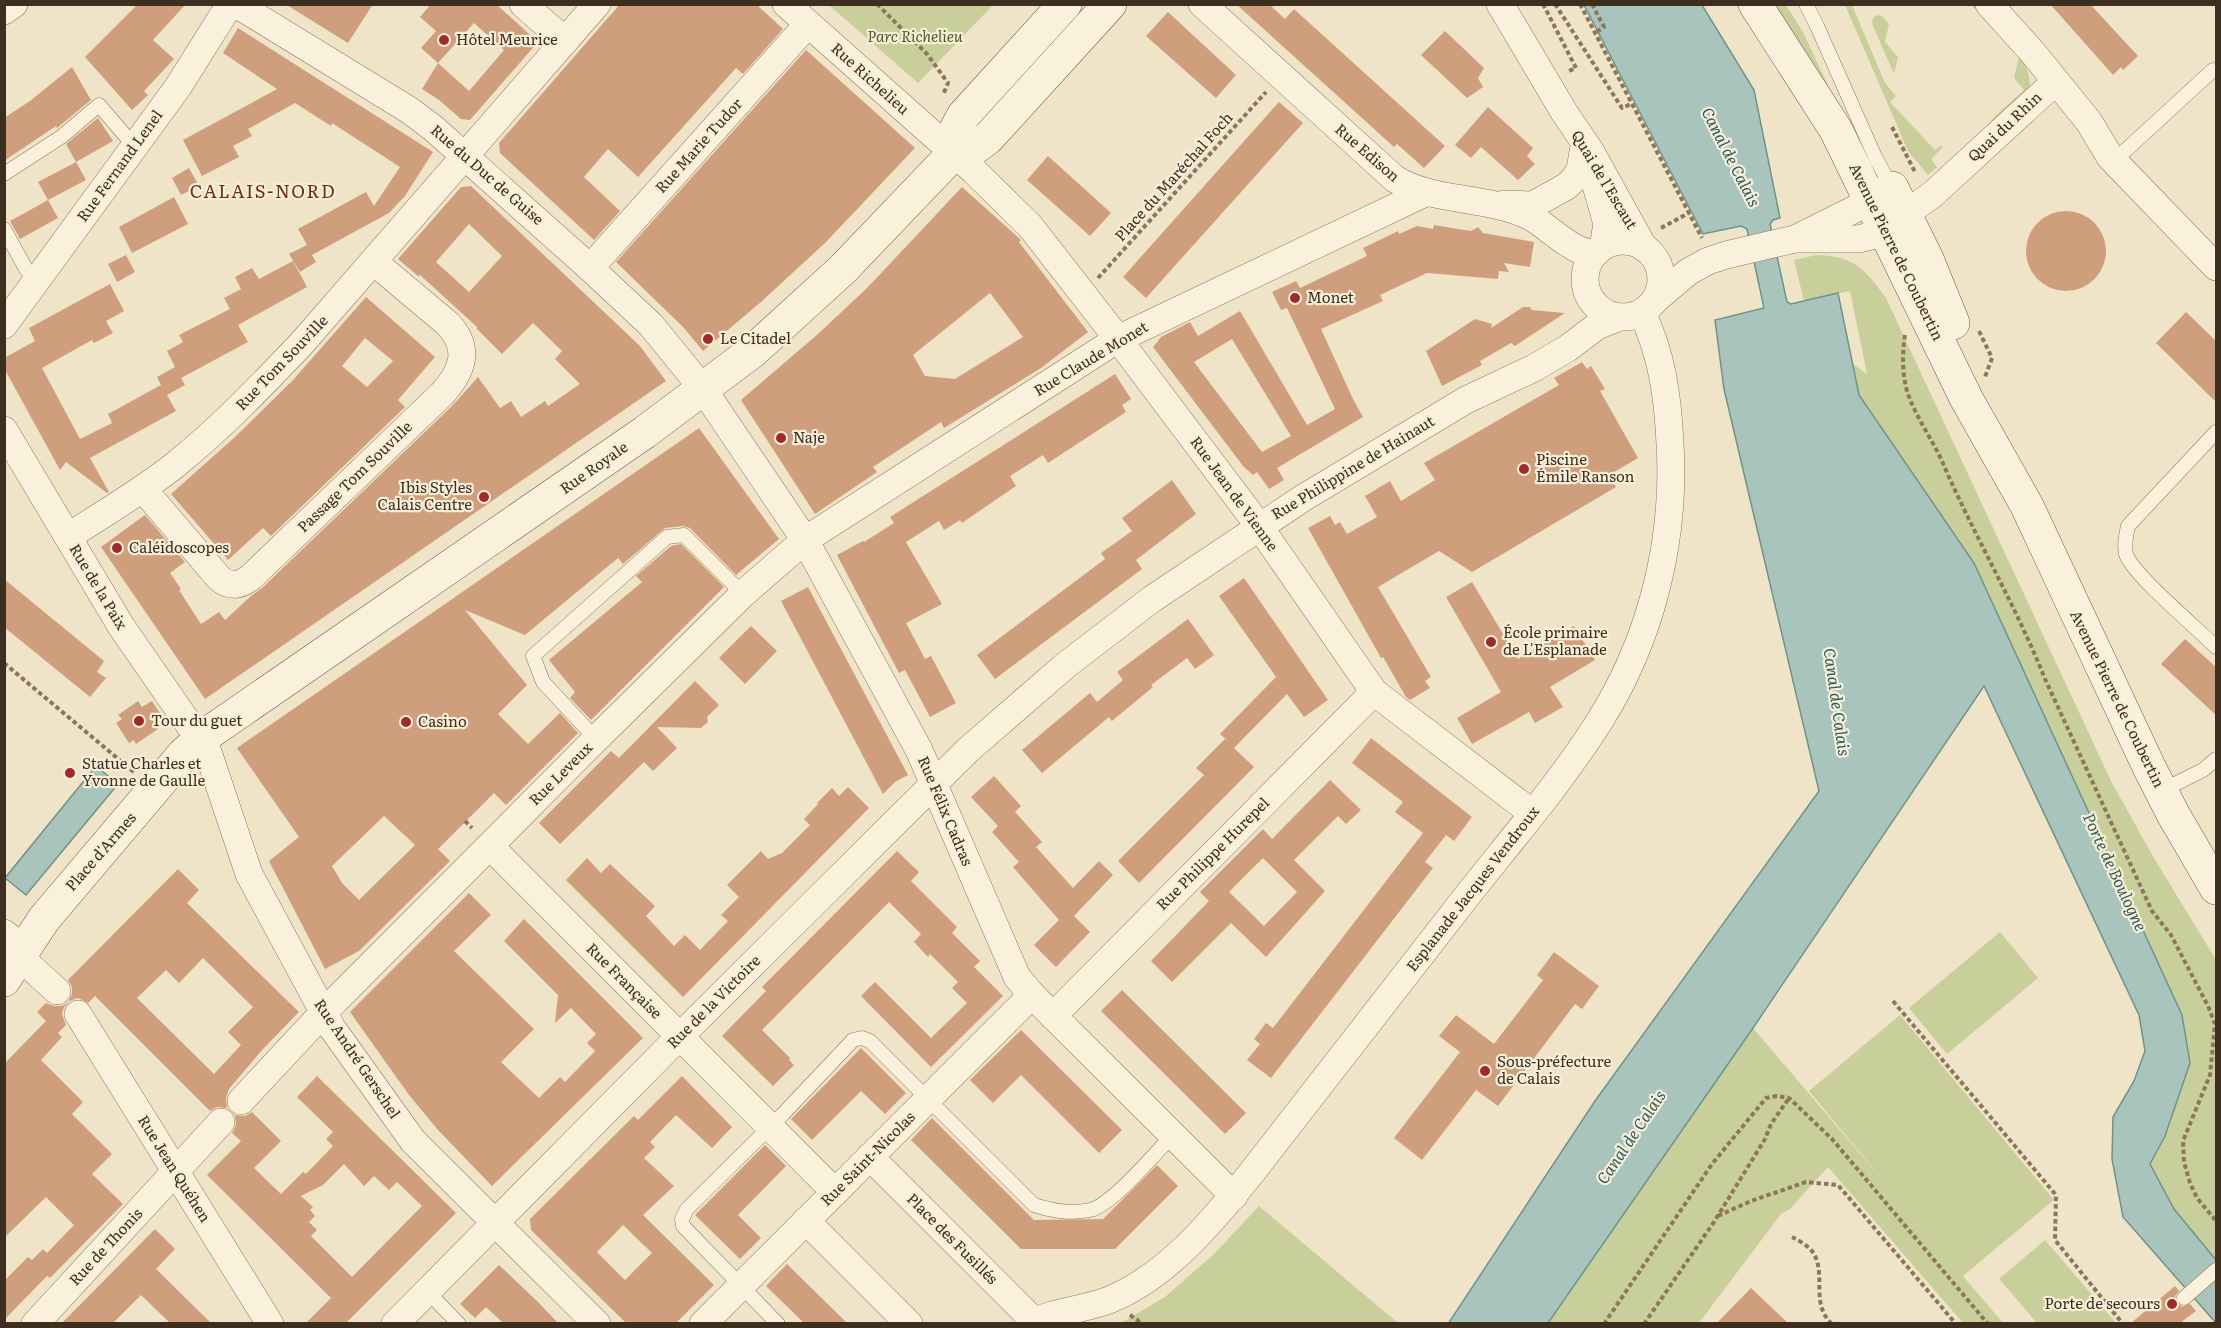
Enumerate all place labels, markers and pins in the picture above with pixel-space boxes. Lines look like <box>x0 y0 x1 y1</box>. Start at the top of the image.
place label: Hôtel Meurice <box>456 27 558 50</box>
marker: Hôtel Meurice <box>437 33 451 47</box>
place label: Monet <box>1307 285 1354 308</box>
marker: Monet <box>1288 291 1302 305</box>
place label: Le Citadel <box>720 326 791 349</box>
marker: Le Citadel <box>701 332 715 346</box>
place label: Naje <box>793 425 825 448</box>
marker: Naje <box>774 431 788 445</box>
place label: Piscine Émile Ranson <box>1536 447 1635 487</box>
marker: Piscine Émile Ranson <box>1517 462 1531 476</box>
place label: Ibis Styles Calais Centre <box>378 475 472 515</box>
marker: Ibis Styles Calais Centre <box>477 490 491 504</box>
place label: Caléidoscopes <box>129 535 229 558</box>
marker: Caléidoscopes <box>110 541 124 555</box>
place label: École primaire de L'Esplanade <box>1503 620 1608 660</box>
marker: École primaire de L'Esplanade <box>1484 635 1498 649</box>
place label: Tour du guet <box>151 708 242 731</box>
place label: Casino <box>418 709 467 732</box>
marker: Tour du guet <box>132 714 146 728</box>
marker: Casino <box>399 715 413 729</box>
place label: Statue Charles et Yvonne de Gaulle <box>82 751 205 791</box>
marker: Statue Charles et Yvonne de Gaulle <box>63 766 77 780</box>
place label: Sous-préfecture de Calais <box>1497 1049 1611 1089</box>
marker: Sous-préfecture de Calais <box>1478 1064 1492 1078</box>
place label: Porte de secours <box>2045 1291 2160 1314</box>
marker: Porte de secours <box>2165 1297 2179 1311</box>

